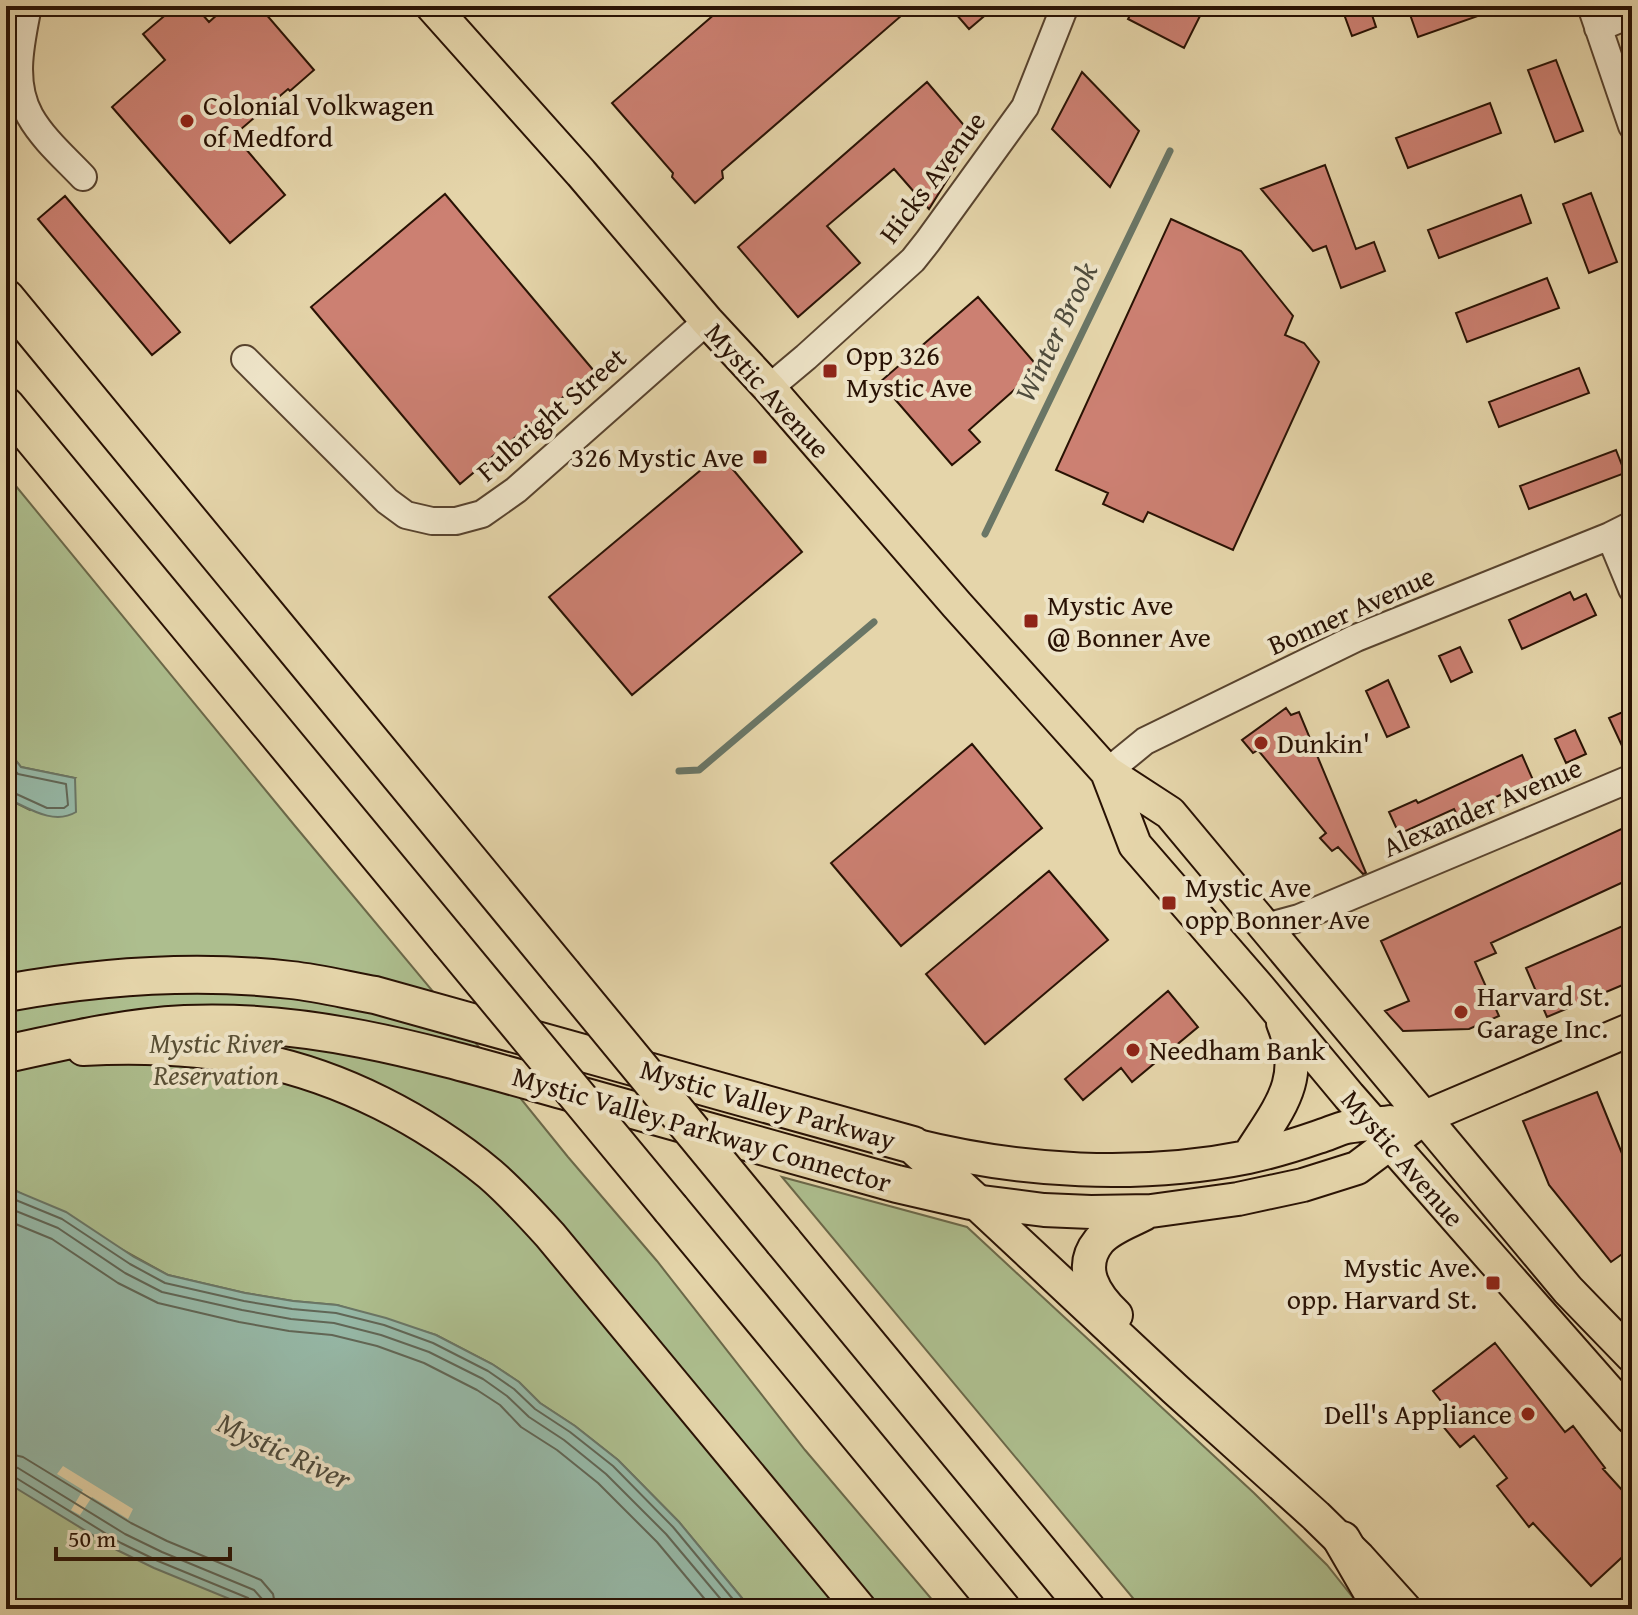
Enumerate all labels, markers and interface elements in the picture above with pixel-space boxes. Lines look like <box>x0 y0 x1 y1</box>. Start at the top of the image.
place label: Colonial Volkwagen of Medford <box>203 84 434 157</box>
street label: Hicks Avenue <box>868 102 995 251</box>
marker: Colonial Volkwagen of Medford <box>178 112 196 130</box>
water label: Winter Brook <box>1002 254 1108 409</box>
street label: Mystic Avenue <box>696 313 841 467</box>
place label: Opp 326 Mystic Ave <box>846 334 972 407</box>
street label: Fulbright Street <box>467 337 635 490</box>
marker: Opp 326 Mystic Ave <box>821 362 839 380</box>
place label: 326 Mystic Ave <box>571 436 744 477</box>
marker: 326 Mystic Ave <box>751 448 769 466</box>
street label: Bonner Avenue <box>1261 555 1441 665</box>
place label: Mystic Ave @ Bonner Ave <box>1047 584 1211 657</box>
marker: Mystic Ave @ Bonner Ave <box>1022 612 1040 630</box>
place label: Dunkin' <box>1277 722 1370 763</box>
marker: Dunkin' <box>1252 734 1270 752</box>
street label: Alexander Avenue <box>1376 746 1588 867</box>
place label: Mystic Ave opp Bonner Ave <box>1185 866 1370 939</box>
marker: Mystic Ave opp Bonner Ave <box>1160 894 1178 912</box>
place label: Harvard St. Garage Inc. <box>1477 975 1610 1048</box>
marker: Harvard St. Garage Inc. <box>1452 1003 1470 1021</box>
park label: Mystic River Reservation <box>149 1022 284 1095</box>
place label: Needham Bank <box>1149 1029 1326 1070</box>
marker: Needham Bank <box>1124 1041 1142 1059</box>
street label: Mystic Valley Parkway <box>636 1047 901 1160</box>
street label: Mystic Valley Parkway Connector <box>508 1055 897 1202</box>
street label: Mystic Avenue <box>1332 1080 1475 1235</box>
place label: Mystic Ave. opp. Harvard St. <box>1287 1246 1477 1319</box>
marker: Mystic Ave. opp. Harvard St. <box>1484 1274 1502 1292</box>
place label: Dell's Appliance <box>1324 1393 1512 1434</box>
water label: Mystic River <box>210 1400 359 1501</box>
marker: Dell's Appliance <box>1519 1405 1537 1423</box>
scale bar <box>56 1511 230 1561</box>
text: 50 m <box>68 1521 116 1556</box>

